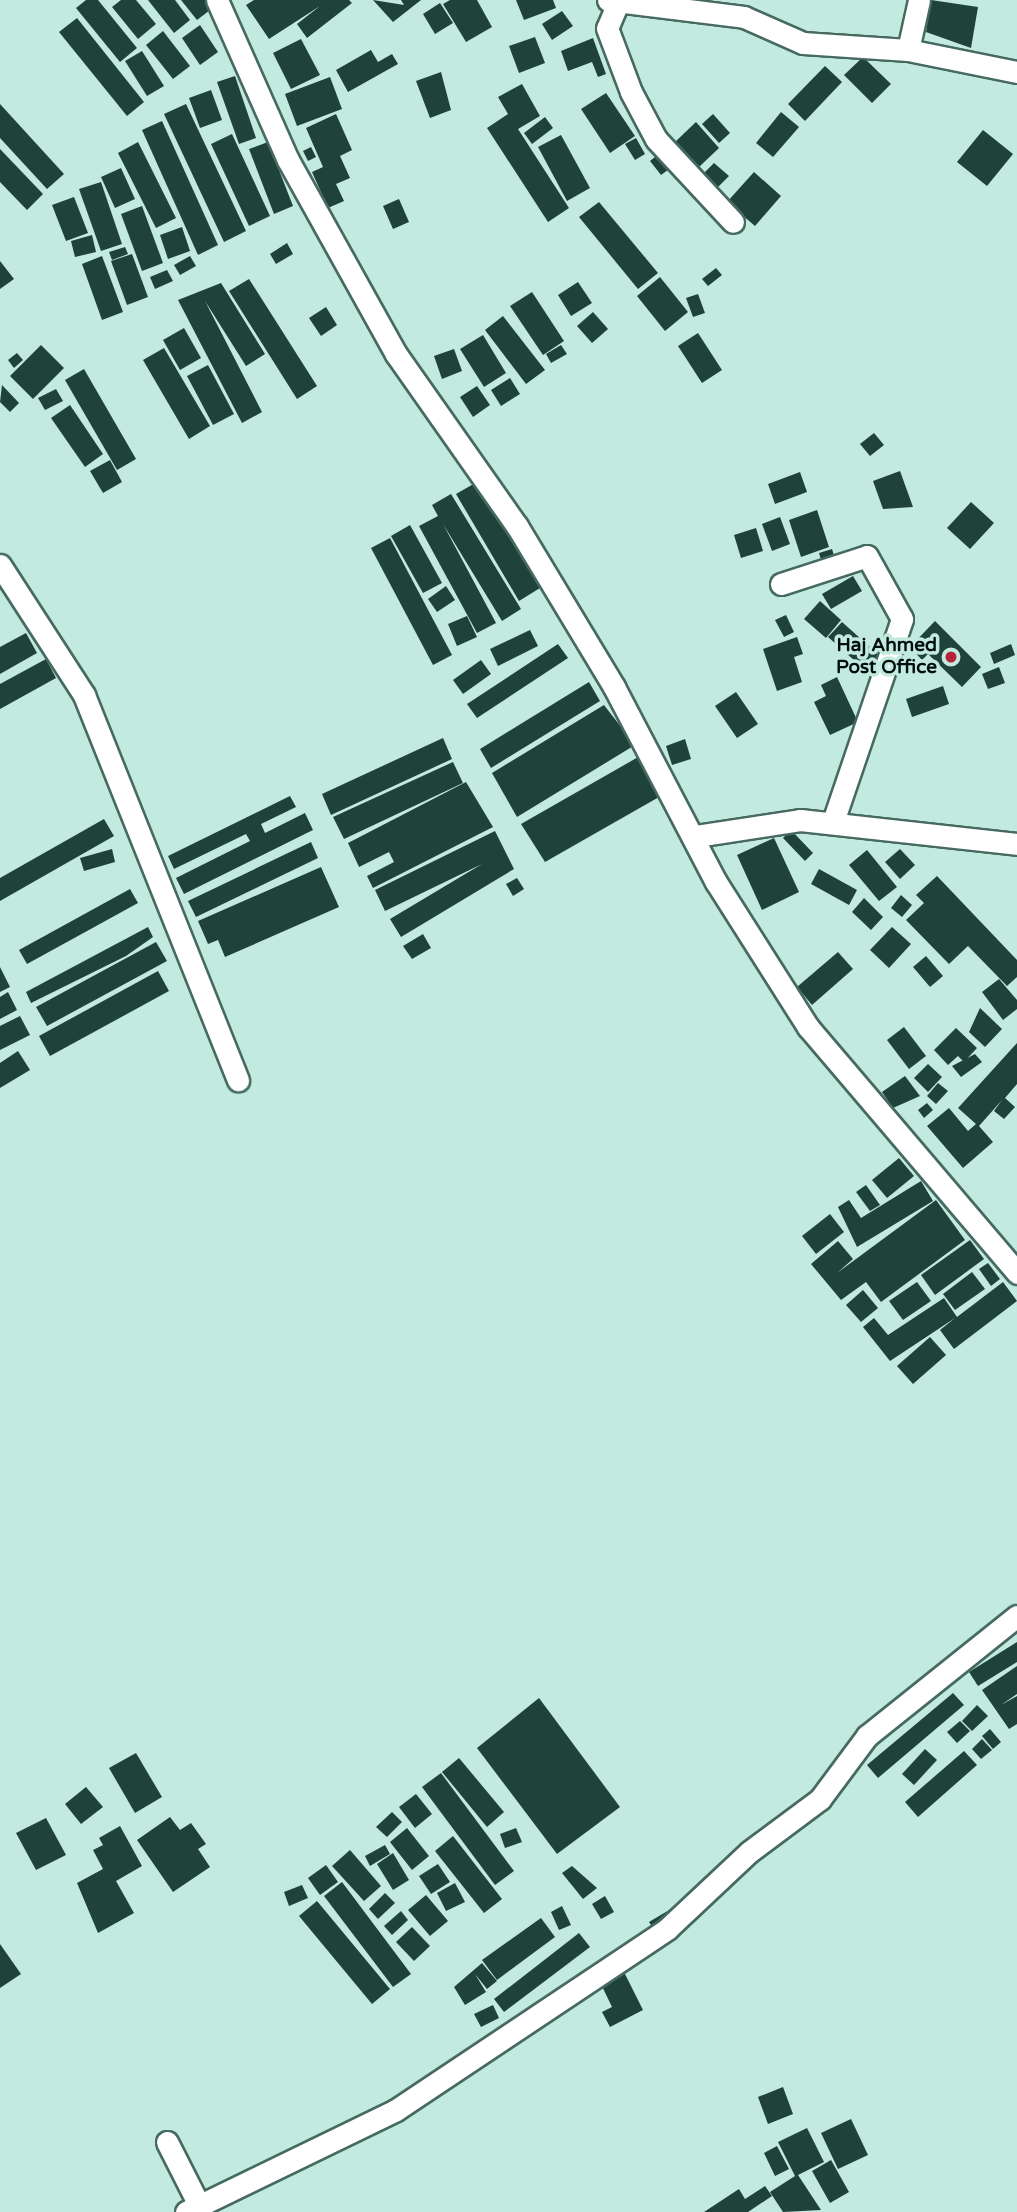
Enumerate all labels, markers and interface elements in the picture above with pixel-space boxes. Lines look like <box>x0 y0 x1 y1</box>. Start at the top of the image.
place label: Haj Ahmed Post Office <box>836 635 937 679</box>
marker: Haj Ahmed Post Office <box>943 649 959 665</box>

